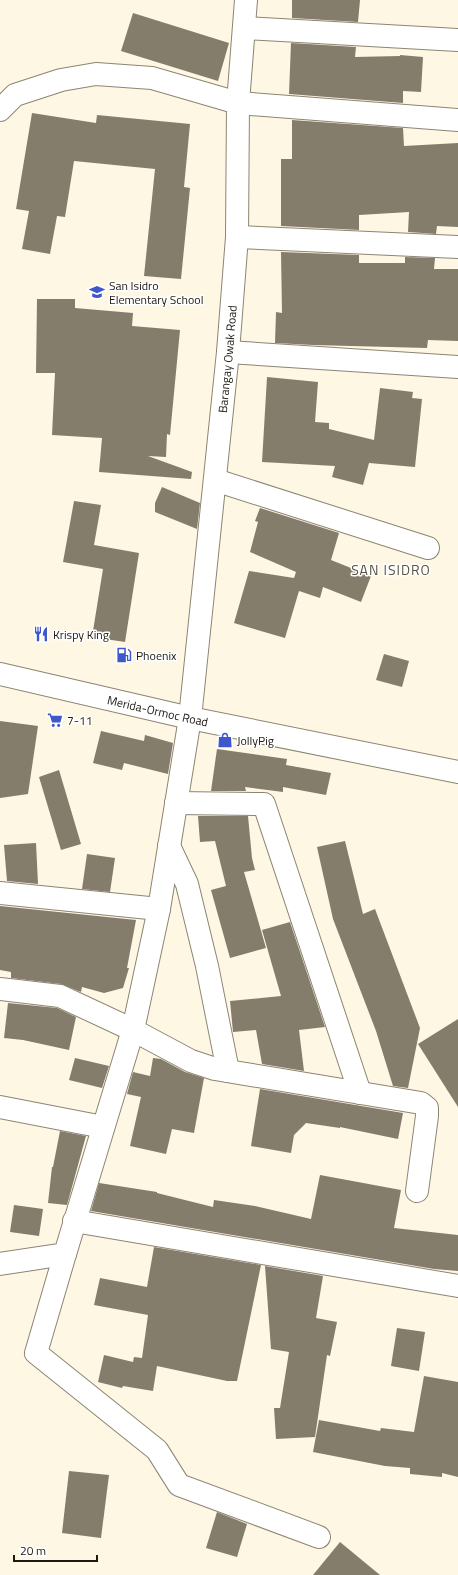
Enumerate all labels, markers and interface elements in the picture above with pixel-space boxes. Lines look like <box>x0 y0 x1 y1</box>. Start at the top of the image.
place label: San Isidro Elementary School <box>109 276 203 309</box>
school or university icon: San Isidro Elementary School <box>88 283 106 301</box>
street label: Barangay Owak Road <box>212 304 241 414</box>
district label: SAN ISIDRO <box>351 559 431 580</box>
restaurant icon: Krispy King <box>32 625 50 643</box>
place label: Krispy King <box>53 625 109 644</box>
fuel station icon: Phoenix <box>115 646 133 664</box>
place label: Phoenix <box>136 646 177 665</box>
street label: Merida-Ormoc Road <box>106 690 210 731</box>
supermarket icon: 7-11 <box>46 711 64 729</box>
place label: 7-11 <box>67 711 92 730</box>
shop icon: JollyPig <box>216 731 234 749</box>
place label: JollyPig <box>237 731 274 750</box>
scale bar <box>14 1537 97 1563</box>
text: 20 m <box>20 1541 46 1560</box>

